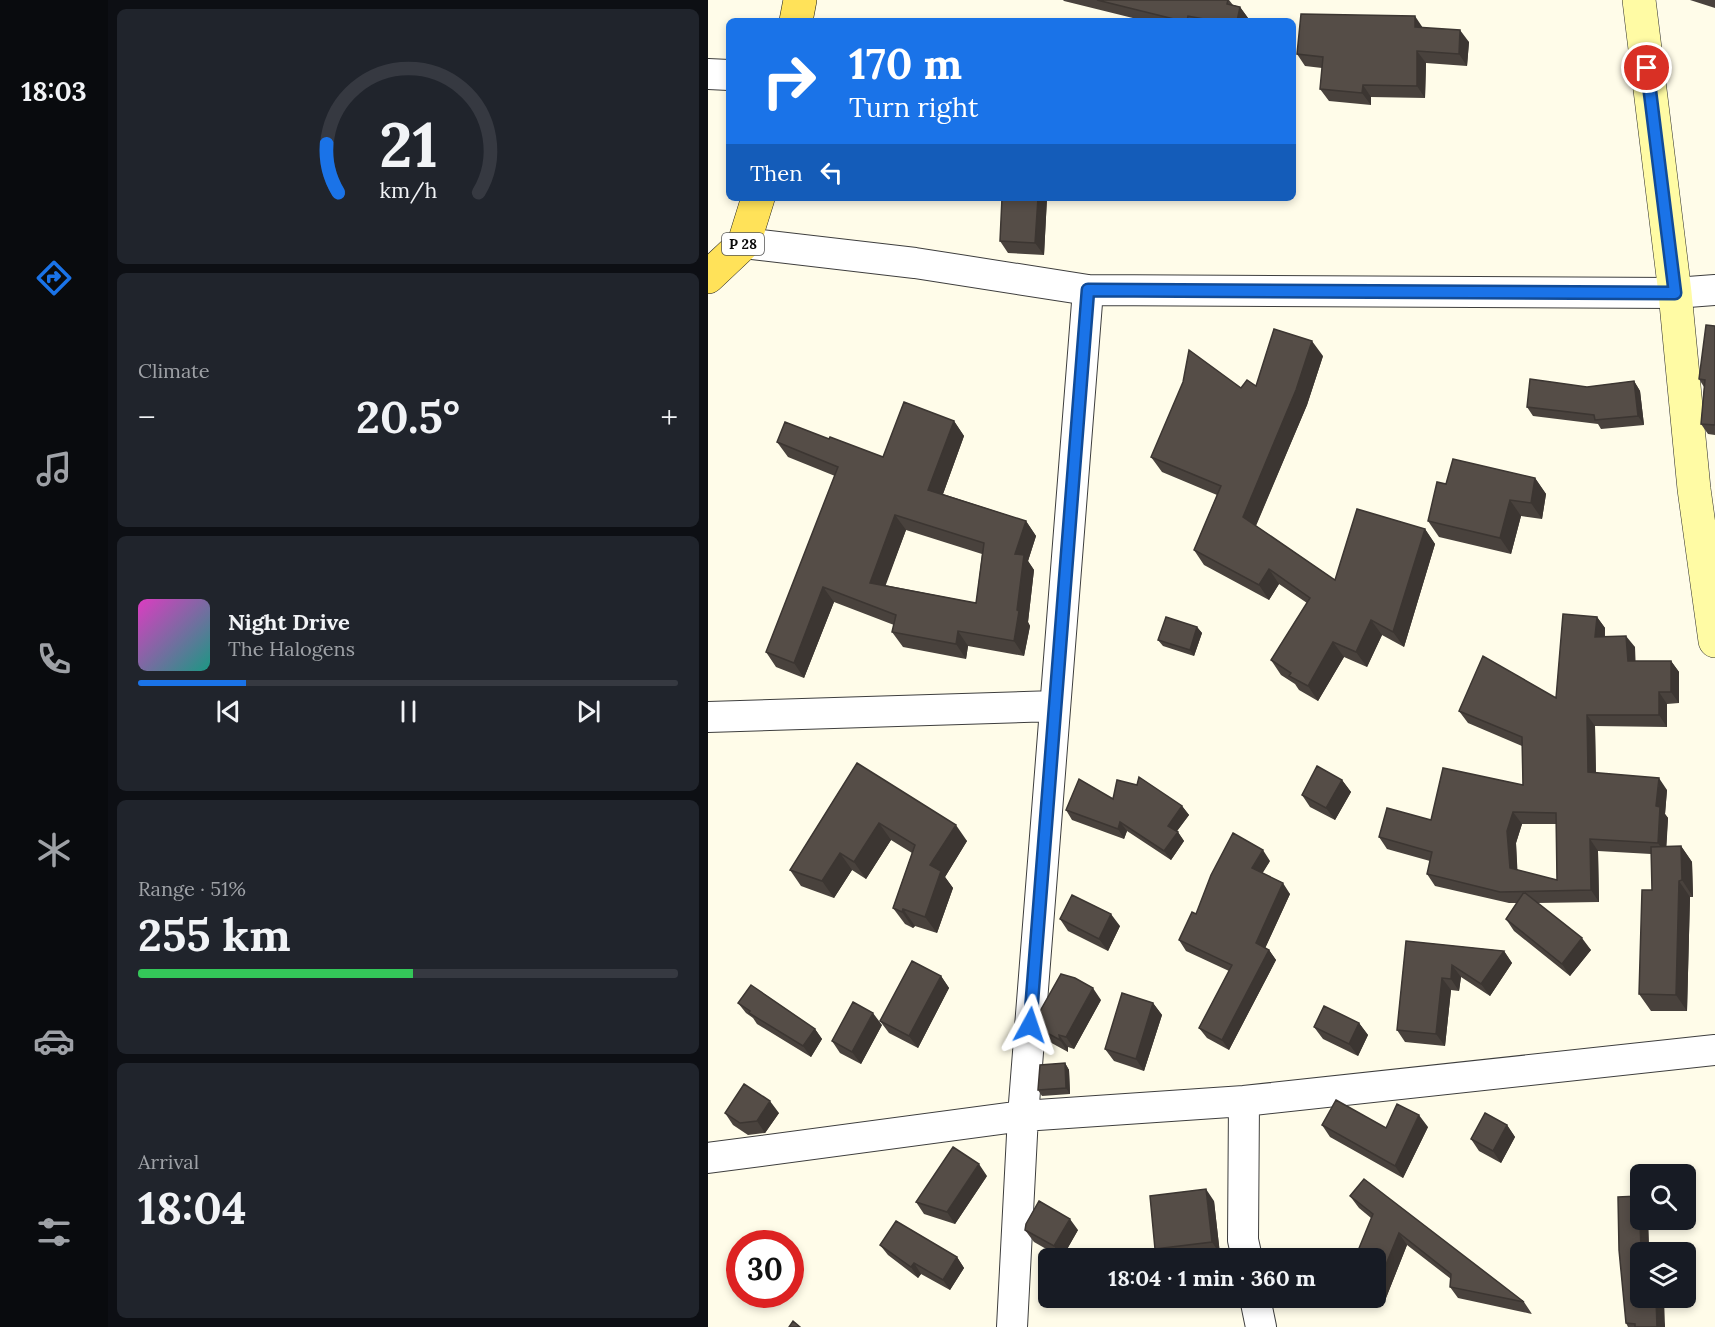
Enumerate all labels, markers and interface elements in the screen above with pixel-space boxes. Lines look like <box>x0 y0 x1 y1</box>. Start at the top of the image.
text: 170 m <box>849 37 962 91</box>
icon: right <box>750 42 828 120</box>
pin <box>1621 42 1672 93</box>
icon: arrive <box>1630 51 1663 84</box>
text: 18:03 <box>21 74 87 108</box>
text: Turn right <box>849 90 978 124</box>
text: 21 <box>379 104 437 184</box>
icon: left <box>815 156 848 189</box>
text: Then <box>750 159 803 187</box>
text: km/h <box>379 177 437 205</box>
road number: P 28 <box>722 233 764 255</box>
icon: directions <box>33 257 75 299</box>
text: Climate <box>138 358 210 383</box>
text: 20.5° <box>356 388 460 445</box>
text: − <box>138 396 156 438</box>
text: + <box>660 396 678 438</box>
icon: music <box>33 448 75 490</box>
text: Night Drive <box>228 608 350 636</box>
text: The Halogens <box>228 636 355 661</box>
icon: phone <box>33 638 75 680</box>
icon: previous <box>212 695 245 728</box>
icon: pause <box>392 695 425 728</box>
icon: next <box>572 695 605 728</box>
icon: climate <box>33 829 75 871</box>
text: Range · 51% <box>138 876 246 901</box>
text: 255 km <box>138 906 291 963</box>
position arrow <box>998 993 1062 1057</box>
icon: car <box>33 1020 75 1062</box>
text: Arrival <box>138 1149 199 1174</box>
map controls <box>1630 1164 1696 1308</box>
button: search <box>1630 1164 1696 1230</box>
text: 18:04 <box>138 1179 247 1236</box>
icon: filters <box>33 1211 75 1253</box>
speed limit sign: 30 <box>726 1230 804 1308</box>
button: layers <box>1630 1242 1696 1308</box>
text: 18:04 · 1 min · 360 m <box>1108 1264 1316 1292</box>

